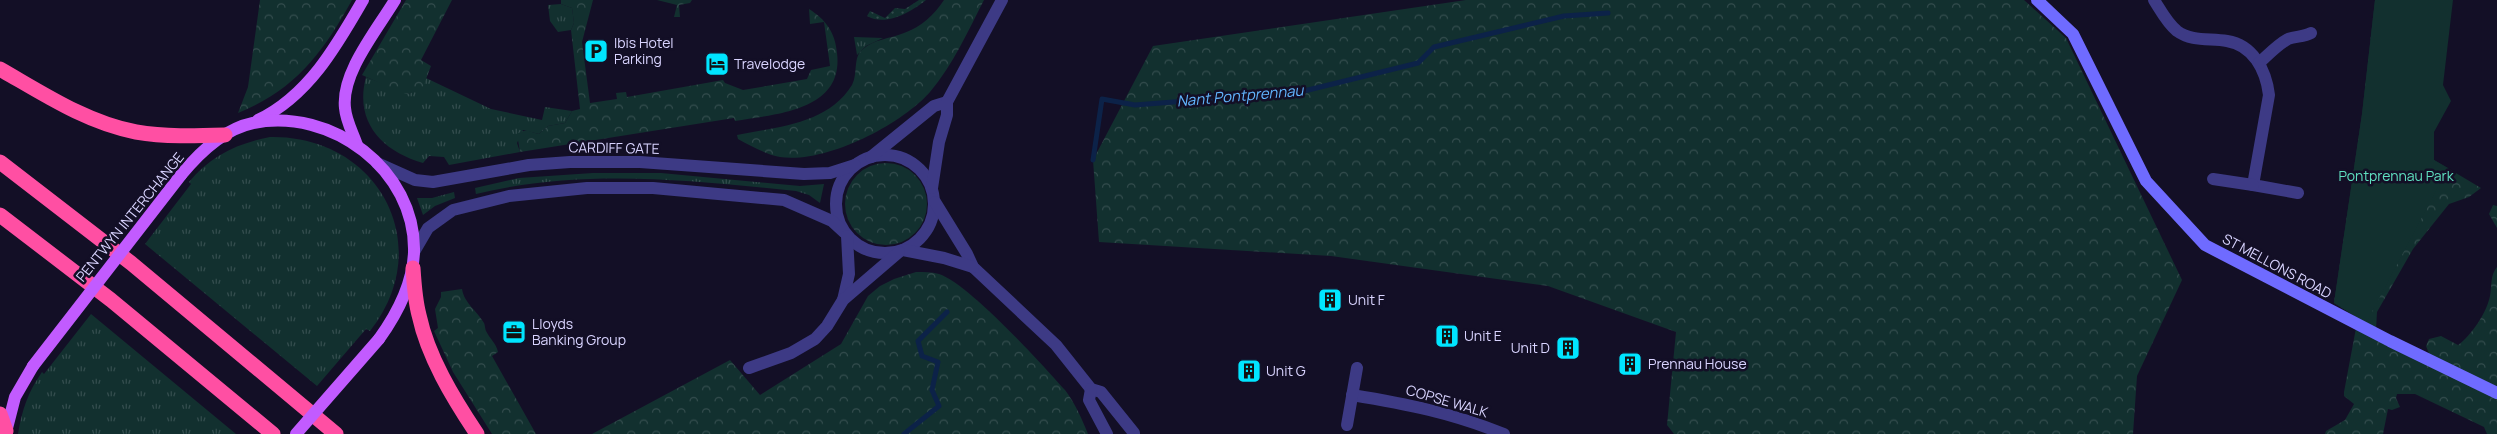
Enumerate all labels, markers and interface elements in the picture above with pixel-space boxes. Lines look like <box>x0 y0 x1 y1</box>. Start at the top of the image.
place label: Ibis Hotel Parking <box>614 33 674 68</box>
parking icon: Ibis Hotel Parking <box>583 38 609 64</box>
hotel icon: Travelodge <box>704 51 730 77</box>
place label: Travelodge <box>734 54 805 73</box>
water label: Nant Pontprennau <box>1176 79 1305 111</box>
street label: CARDIFF GATE <box>568 137 660 158</box>
street label: PENTWYN INTERCHANGE <box>71 148 188 285</box>
park label: Pontprennau Park <box>2338 166 2455 185</box>
street label: ST MELLONS ROAD <box>2219 229 2335 302</box>
building icon: Unit F <box>1317 287 1343 313</box>
place label: Unit F <box>1348 290 1385 309</box>
place label: Lloyds Banking Group <box>532 314 626 349</box>
office icon: Lloyds Banking Group <box>501 319 527 345</box>
building icon: Unit E <box>1434 323 1460 349</box>
place label: Unit E <box>1464 326 1502 345</box>
building icon: Unit D <box>1555 335 1581 361</box>
place label: Unit D <box>1511 338 1550 357</box>
building icon: Prennau House <box>1617 351 1643 377</box>
place label: Prennau House <box>1648 354 1747 373</box>
building icon: Unit G <box>1236 358 1262 384</box>
place label: Unit G <box>1266 361 1306 380</box>
street label: COPSE WALK <box>1404 380 1491 421</box>

